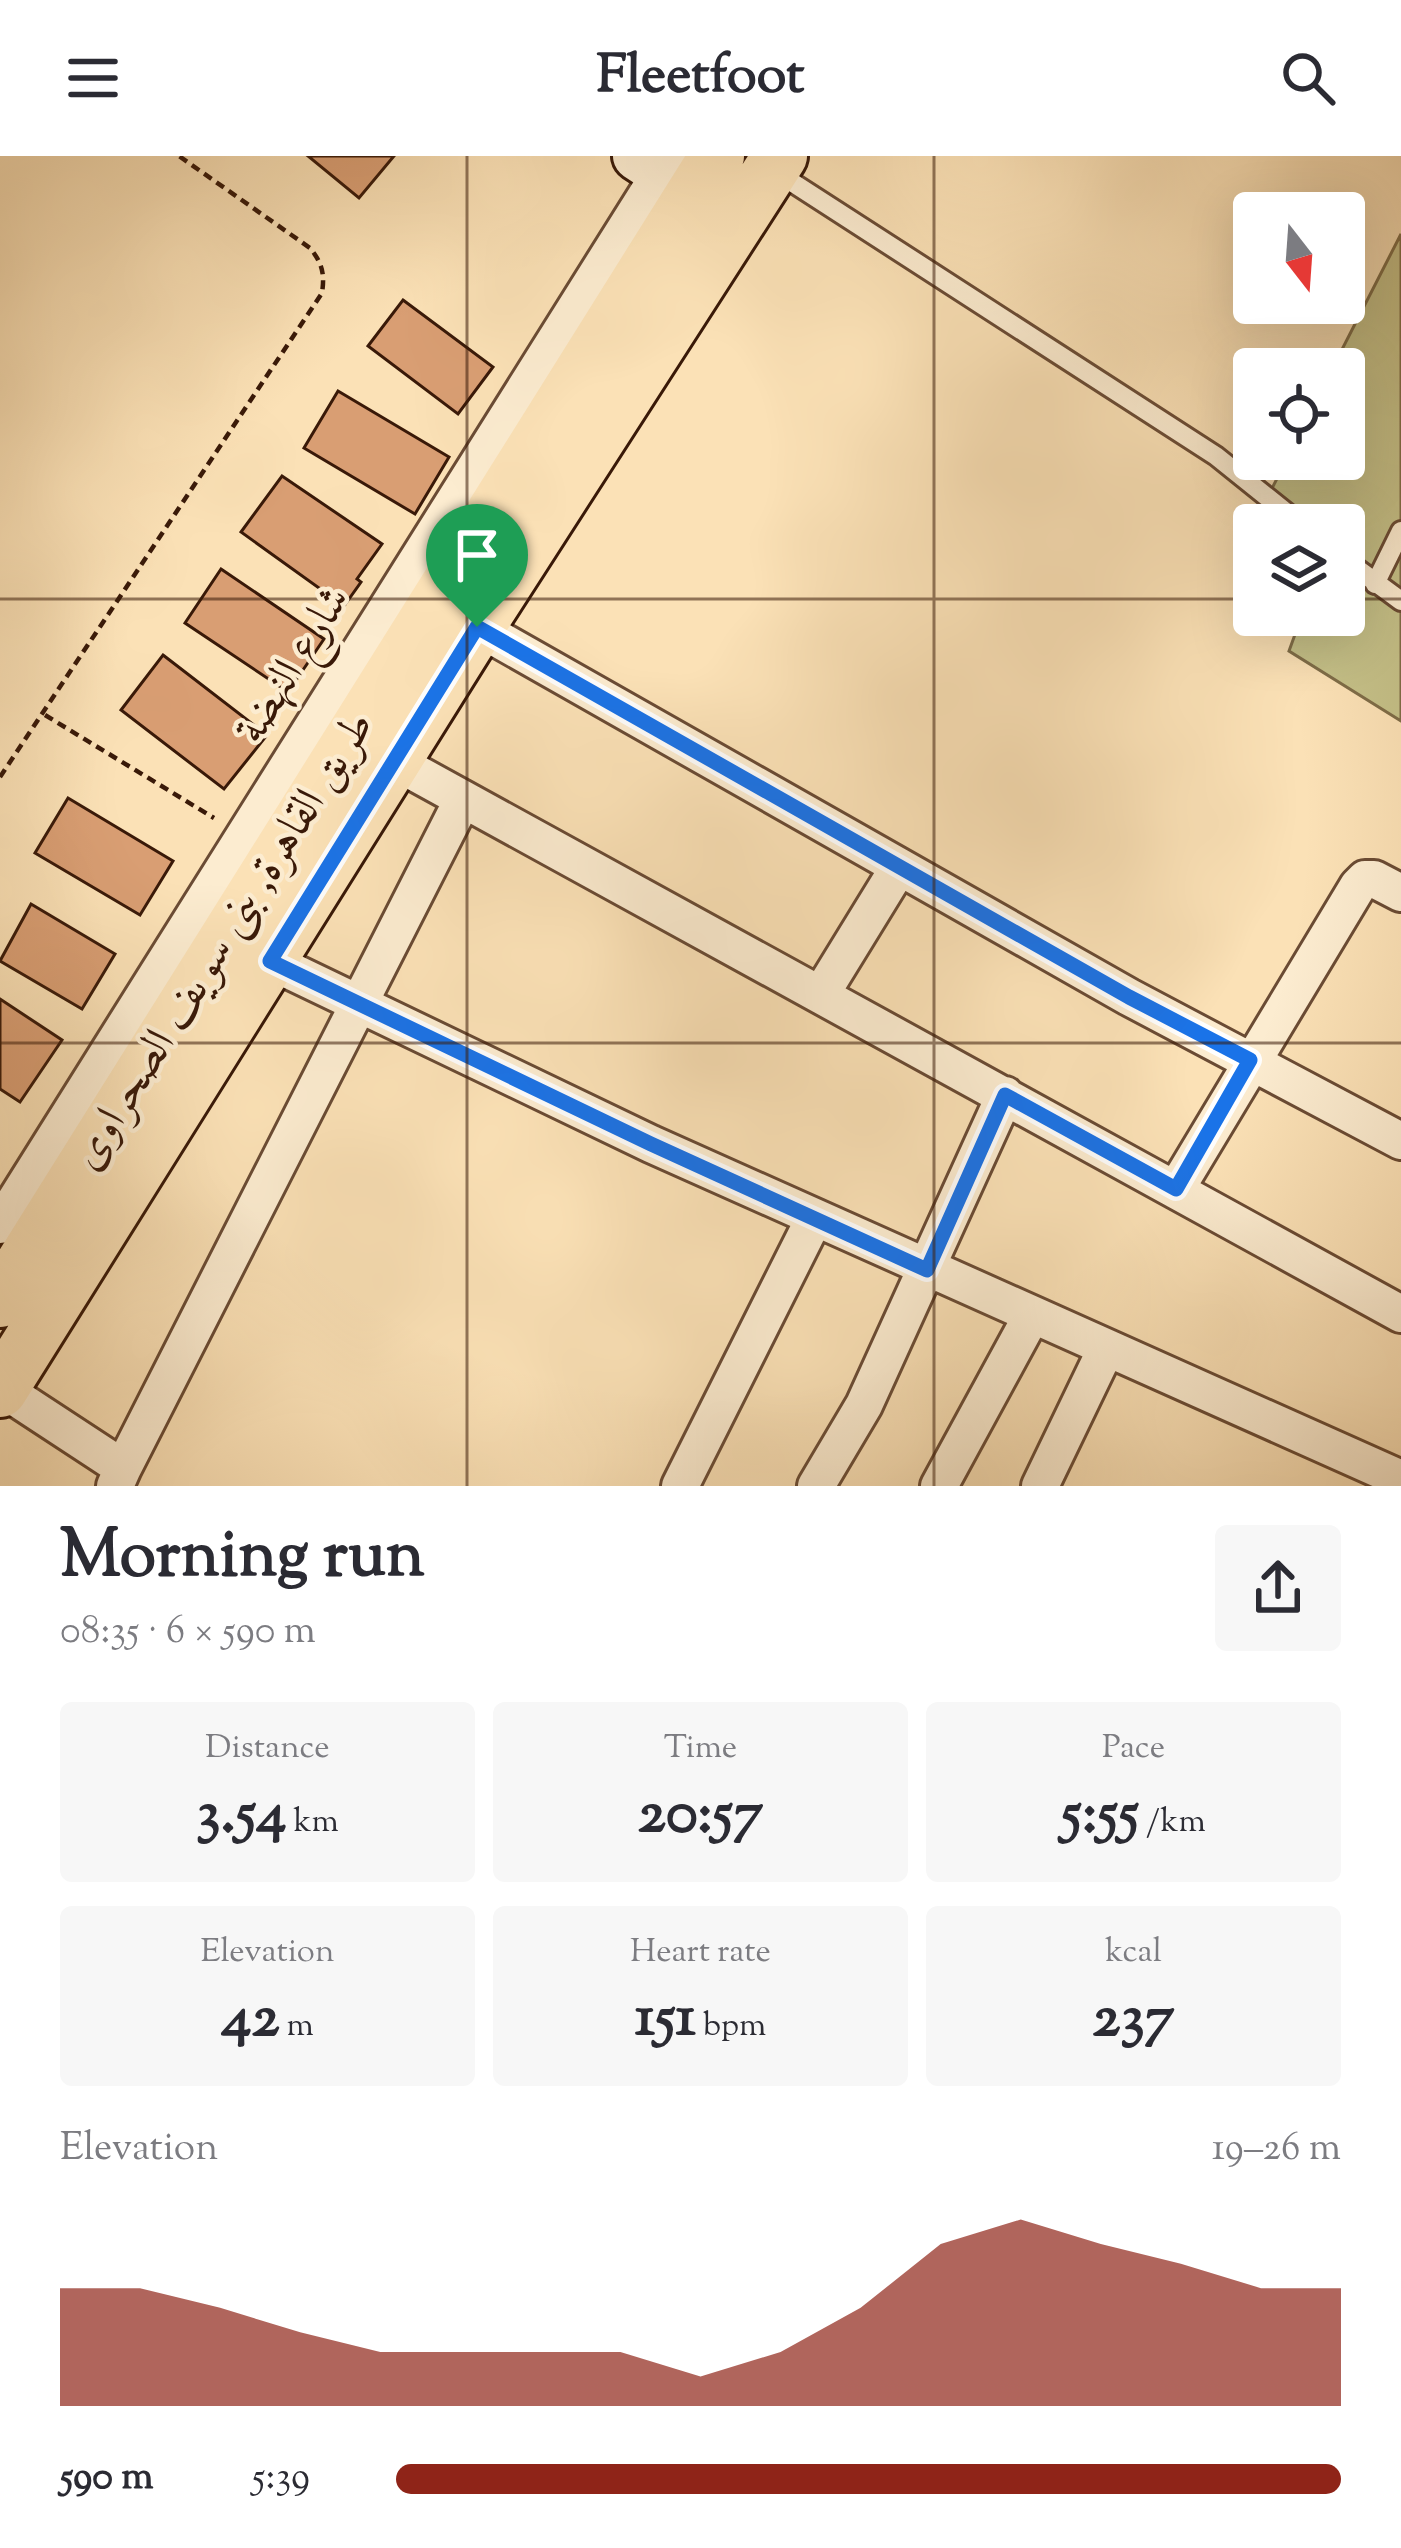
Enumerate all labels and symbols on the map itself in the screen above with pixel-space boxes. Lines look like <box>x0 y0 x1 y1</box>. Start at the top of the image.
north arrow <box>1233 192 1365 324</box>
pin <box>426 504 528 627</box>
street label: شارع النهضة <box>221 574 369 758</box>
street label: طريق القاهرة, بنى سويف الصحراوى <box>57 700 393 1184</box>

